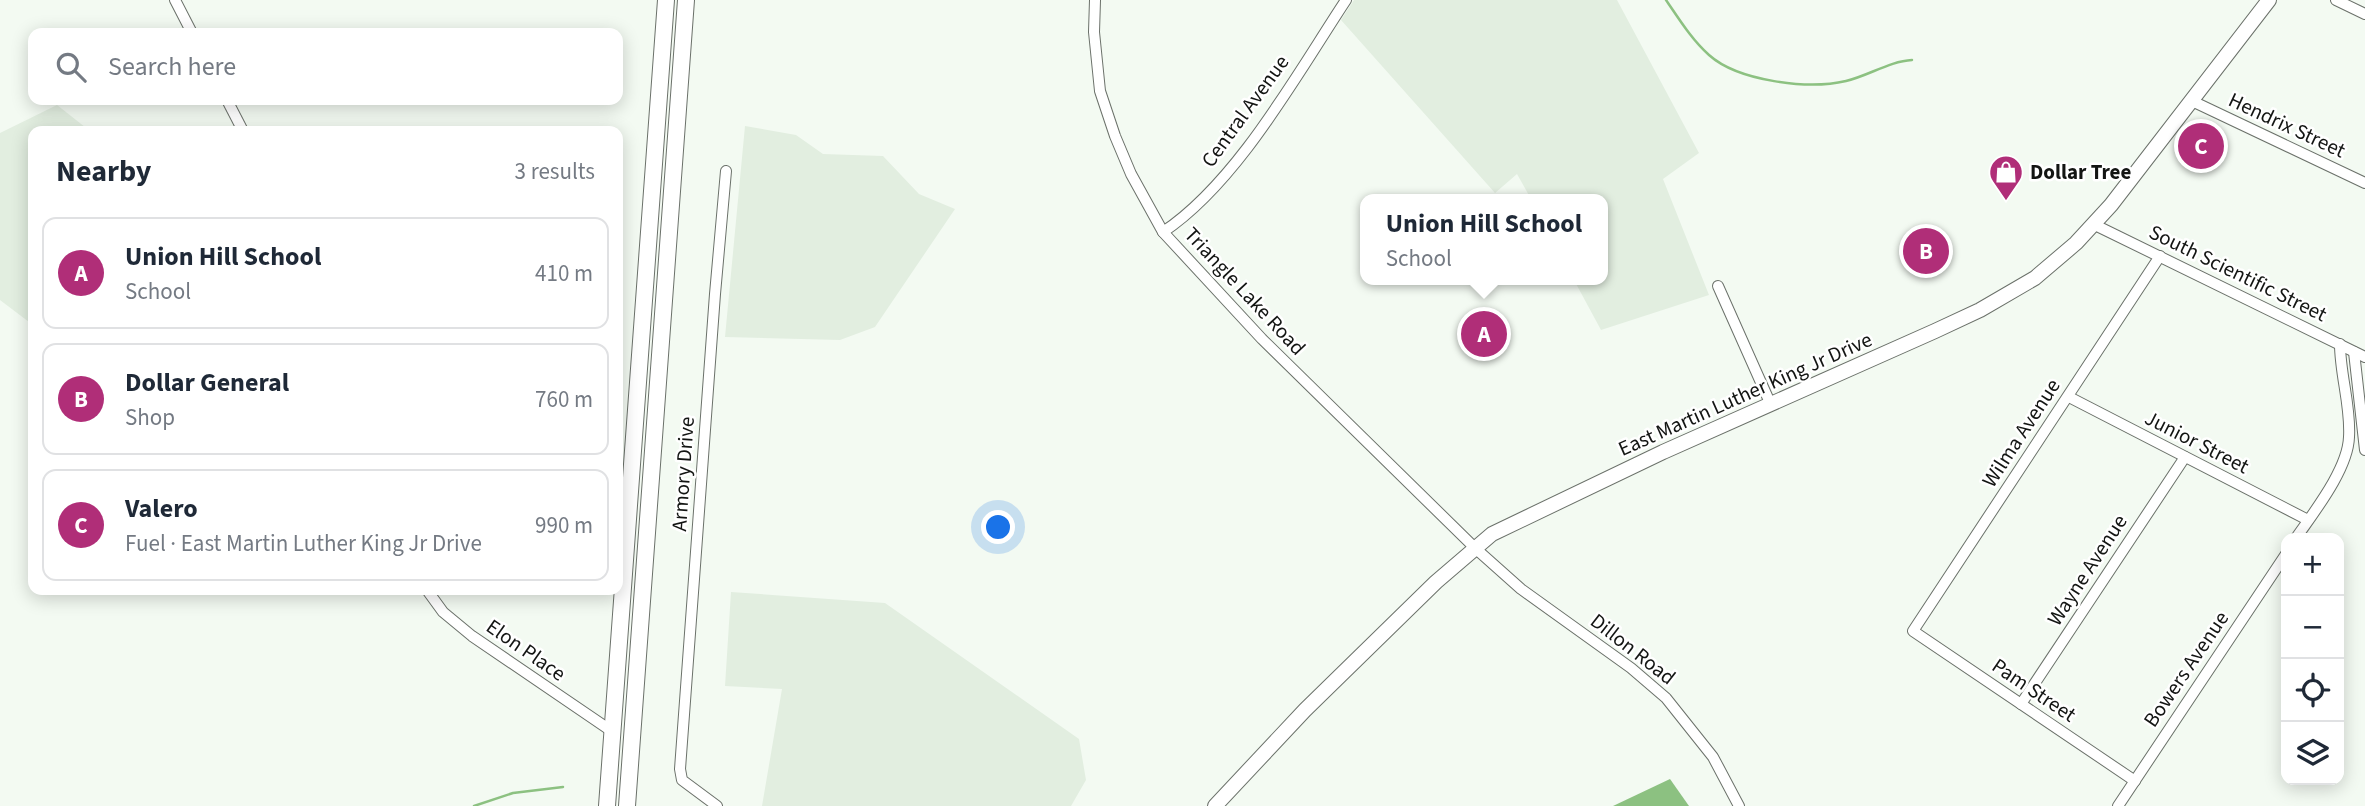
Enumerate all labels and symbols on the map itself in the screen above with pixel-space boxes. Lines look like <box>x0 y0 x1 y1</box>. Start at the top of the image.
street label: Central Avenue <box>1194 49 1296 173</box>
street label: Hendrix Street <box>2224 85 2350 165</box>
pin: C <box>2178 120 2224 172</box>
shop icon: Dollar Tree <box>1987 153 2025 202</box>
place label: Dollar Tree <box>2030 157 2131 187</box>
street label: South Scientific Street <box>2144 217 2332 329</box>
street label: Triangle Lake Road <box>1177 220 1313 362</box>
pin: B <box>1903 225 1949 277</box>
pin: A <box>1461 308 1507 360</box>
street label: East Martin Luther King Jr Drive <box>1613 324 1877 464</box>
street label: Wilma Avenue <box>1975 373 2067 493</box>
street label: Junior Street <box>2140 403 2254 481</box>
street label: Armory Drive <box>664 416 702 532</box>
street label: Wayne Avenue <box>2040 508 2134 632</box>
your location <box>981 510 1015 544</box>
street label: Bowers Avenue <box>2136 605 2236 733</box>
street label: Dillon Road <box>1584 606 1682 692</box>
street label: Elon Place <box>480 612 572 688</box>
street label: Pam Street <box>1986 651 2082 729</box>

